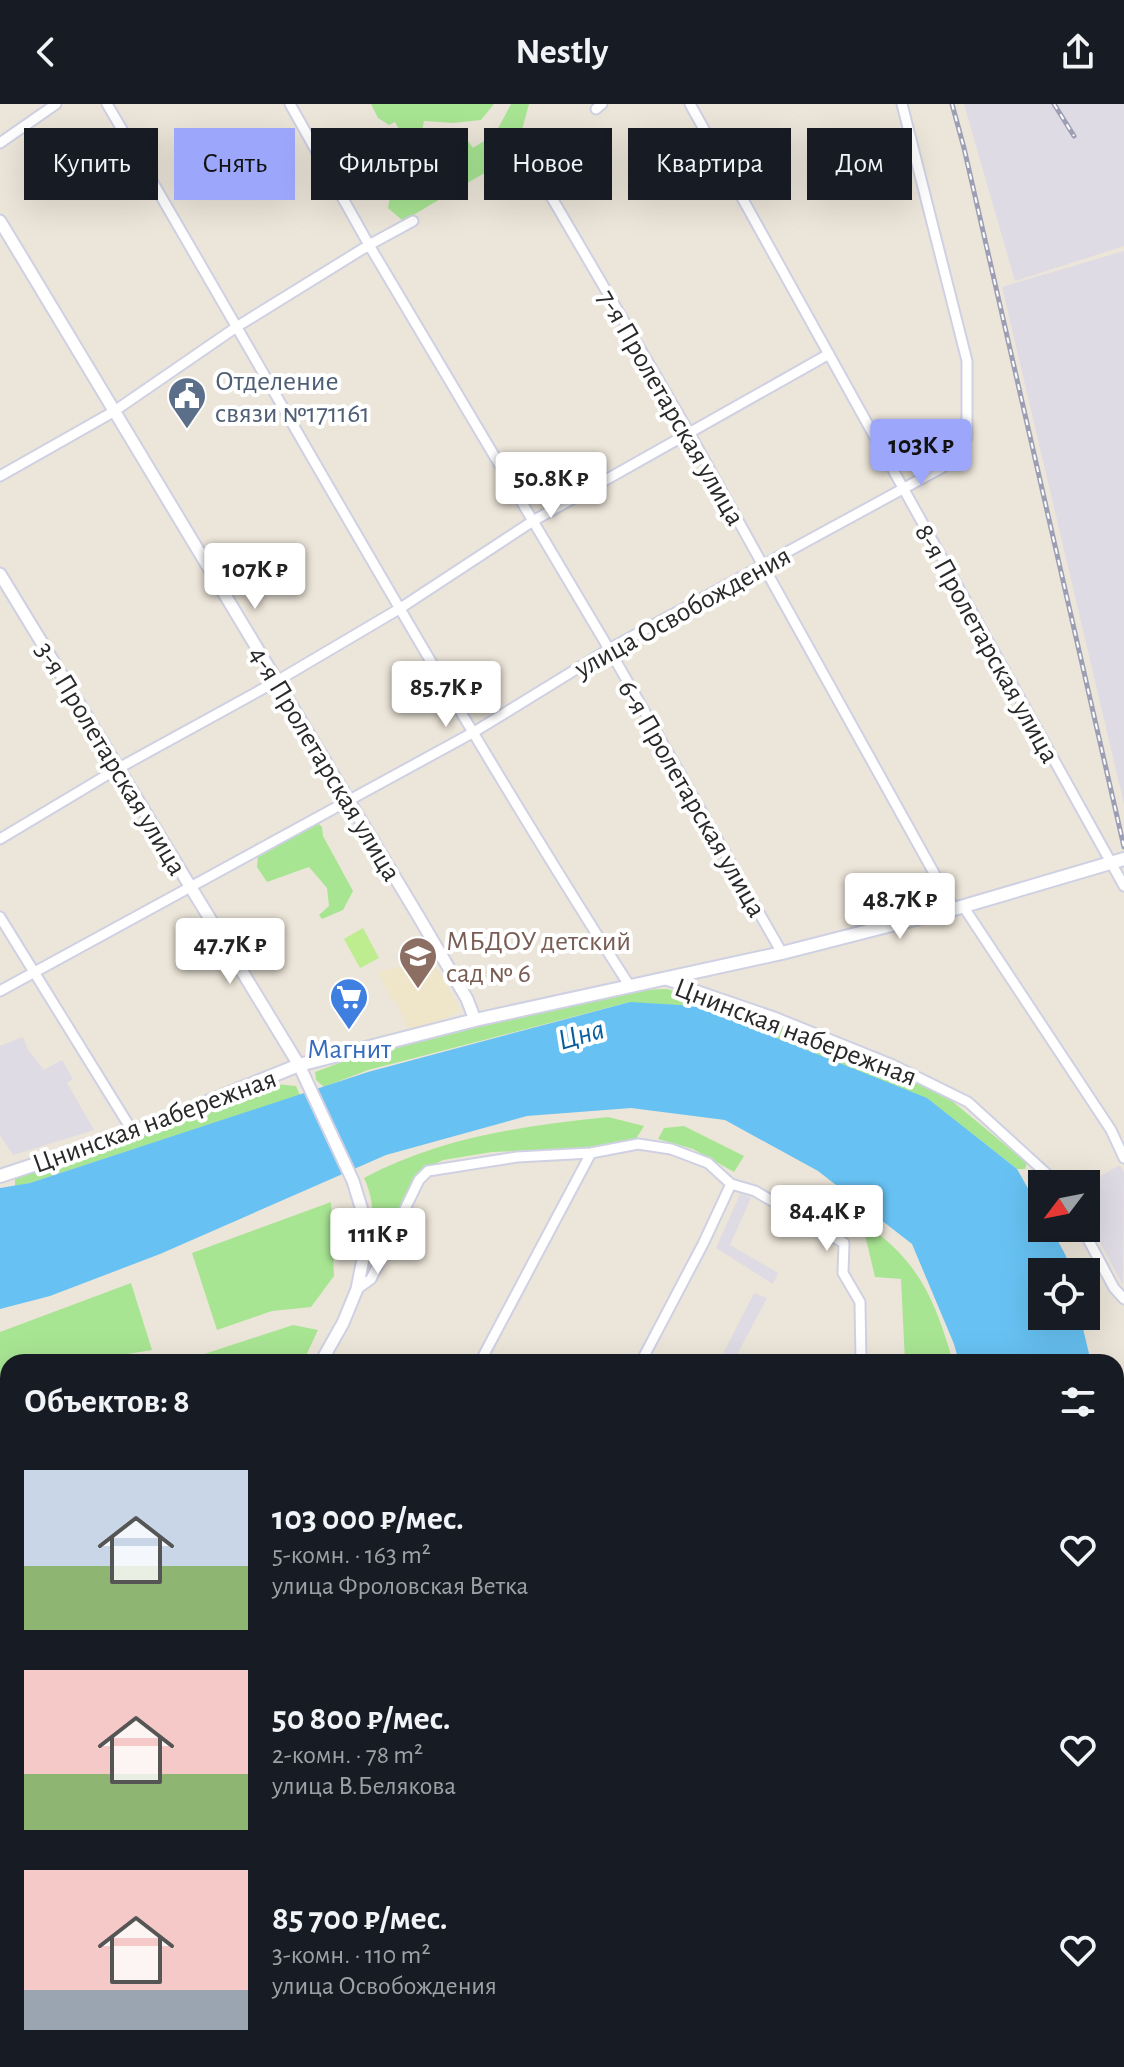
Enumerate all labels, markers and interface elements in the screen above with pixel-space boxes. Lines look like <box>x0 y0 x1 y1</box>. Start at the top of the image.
icon: back <box>24 30 68 74</box>
icon: share <box>1056 30 1100 74</box>
text: Nestly <box>516 34 608 70</box>
chip: Купить <box>24 128 158 200</box>
chip: Снять <box>174 128 295 200</box>
chip: Фильтры <box>311 128 468 200</box>
chip: Новое <box>484 128 612 200</box>
chip: Квартира <box>628 128 791 200</box>
chip: Дом <box>807 128 912 200</box>
street label: 7-я Пролетарская улица <box>591 285 749 531</box>
place label: Отделение связи №171161 <box>215 368 370 428</box>
public building icon: Отделение связи №171161 <box>166 375 208 430</box>
pin: 103K ₽ <box>856 419 986 487</box>
text: 103K ₽ <box>888 432 954 458</box>
pin: 50.8K ₽ <box>477 452 625 520</box>
text: 50.8K ₽ <box>514 465 588 491</box>
street label: 8-я Пролетарская улица <box>909 520 1064 768</box>
street label: улица Освобождения <box>569 542 796 684</box>
pin: 107K ₽ <box>190 543 320 611</box>
text: 107K ₽ <box>222 556 288 582</box>
street label: 3-я Пролетарская улица <box>30 637 191 881</box>
street label: 4-я Пролетарская улица <box>243 642 406 887</box>
pin: 85.7K ₽ <box>372 661 520 729</box>
text: 85.7K ₽ <box>410 674 482 700</box>
street label: 6-я Пролетарская улица <box>612 676 771 922</box>
pin: 48.7K ₽ <box>826 873 974 941</box>
text: 48.7K ₽ <box>863 886 937 912</box>
pin: 47.7K ₽ <box>156 918 304 986</box>
place label: МБДОУ детский сад № 6 <box>446 928 631 988</box>
text: 47.7K ₽ <box>194 931 266 957</box>
school or university icon: МБДОУ детский сад № 6 <box>397 935 439 990</box>
street label: Цнинская набережная <box>670 974 920 1092</box>
supermarket icon: Магнит <box>328 976 370 1031</box>
water label: Цна <box>555 1014 608 1056</box>
place label: Магнит <box>307 1036 392 1064</box>
street label: Цнинская набережная <box>29 1065 280 1179</box>
north arrow <box>1028 1170 1100 1242</box>
map controls <box>1028 1170 1100 1330</box>
pin: 84.4K ₽ <box>753 1185 901 1253</box>
text: 84.4K ₽ <box>789 1198 865 1224</box>
pin: 111K ₽ <box>313 1208 443 1276</box>
text: 111K ₽ <box>348 1221 408 1247</box>
button: locate <box>1028 1258 1100 1330</box>
icon: filters <box>1056 1380 1100 1424</box>
text: Объектов: 8 <box>24 1385 190 1419</box>
icon: home <box>88 1502 184 1598</box>
text: 103 000 ₽/мес. <box>272 1502 464 1536</box>
icon: heart <box>1056 1528 1100 1572</box>
text: 5-комн. · 163 m² <box>272 1542 431 1568</box>
text: улица Фроловская Ветка <box>272 1573 528 1599</box>
icon: home <box>88 1702 184 1798</box>
text: 50 800 ₽/мес. <box>272 1702 451 1736</box>
icon: heart <box>1056 1728 1100 1772</box>
text: 2-комн. · 78 m² <box>272 1742 423 1768</box>
text: улица В.Белякова <box>272 1773 456 1799</box>
icon: home <box>88 1902 184 1998</box>
text: 85 700 ₽/мес. <box>272 1902 448 1936</box>
icon: heart <box>1056 1928 1100 1972</box>
text: 3-комн. · 110 m² <box>272 1942 430 1968</box>
text: улица Освобождения <box>272 1973 497 1999</box>

